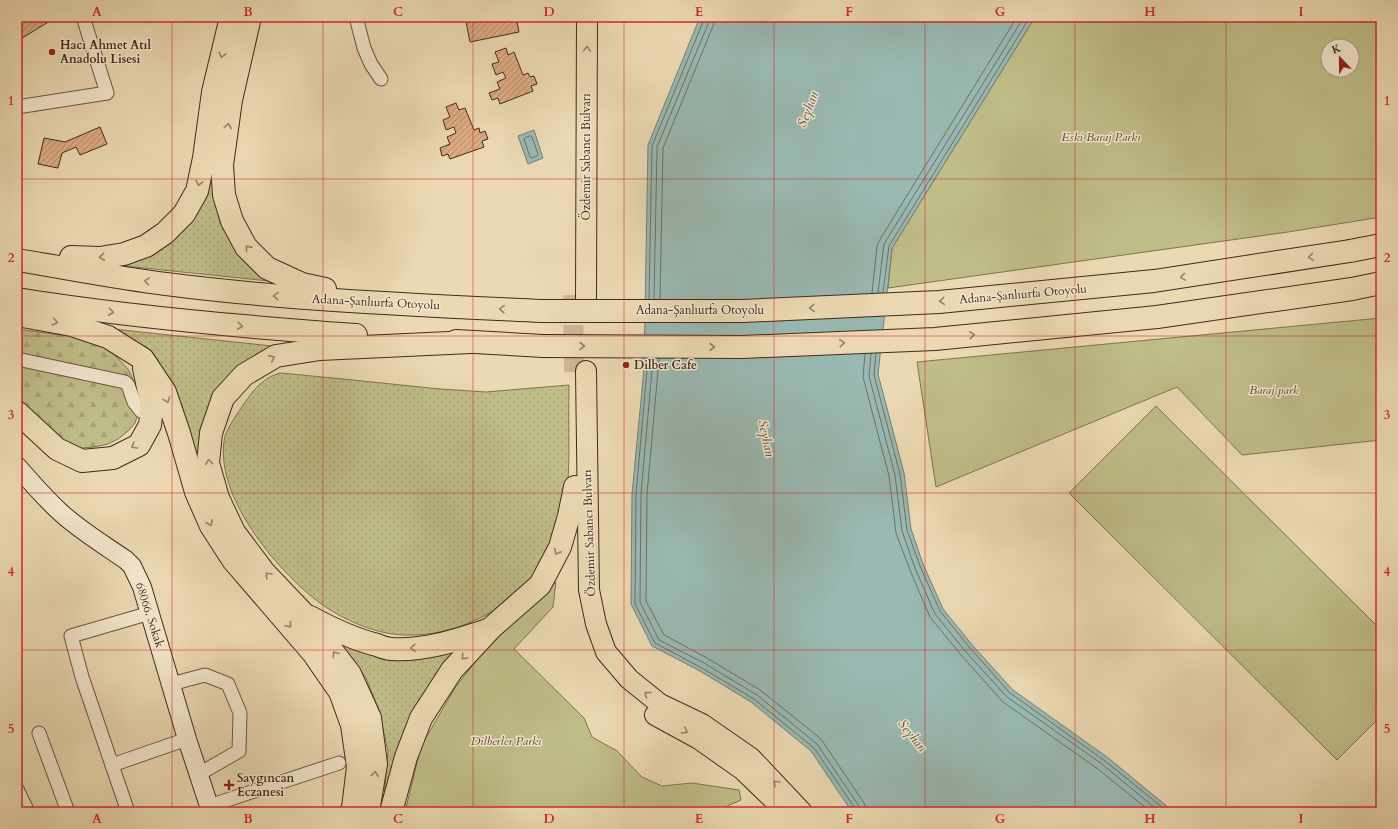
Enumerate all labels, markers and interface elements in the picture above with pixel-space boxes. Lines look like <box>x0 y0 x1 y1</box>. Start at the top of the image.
text: A <box>92 3 102 21</box>
text: B <box>243 3 253 21</box>
text: C <box>393 3 403 21</box>
text: D <box>543 3 555 21</box>
text: E <box>695 3 703 21</box>
text: F <box>845 3 853 21</box>
text: G <box>995 3 1006 21</box>
text: H <box>1144 3 1156 21</box>
text: I <box>1298 3 1304 21</box>
place label: Hacı Ahmet Atıl Anadolu Lisesi <box>60 37 151 67</box>
north arrow <box>1320 38 1360 78</box>
text: K <box>1329 41 1343 58</box>
one-way arrow <box>583 46 591 52</box>
marker: Hacı Ahmet Atıl Anadolu Lisesi <box>47 47 57 57</box>
one-way arrow <box>218 51 227 58</box>
water label: Seyhan <box>793 88 823 130</box>
text: 1 <box>8 92 14 110</box>
text: 1 <box>1384 92 1390 110</box>
street label: Özdemir Sabancı Bulvarı <box>578 93 594 221</box>
one-way arrow <box>223 123 232 129</box>
park label: Eski Baraj Parkı <box>1062 129 1141 145</box>
one-way arrow <box>195 180 203 186</box>
one-way arrow <box>246 245 253 252</box>
text: 2 <box>8 249 15 267</box>
text: 2 <box>1384 249 1391 267</box>
one-way arrow <box>1308 252 1314 261</box>
one-way arrow <box>99 253 105 262</box>
one-way arrow <box>1180 272 1186 280</box>
one-way arrow <box>144 277 150 286</box>
street label: Adana-Şanlıurfa Otoyolu <box>959 280 1088 308</box>
one-way arrow <box>273 291 279 300</box>
street label: Adana-Şanlıurfa Otoyolu <box>312 291 441 313</box>
one-way arrow <box>939 297 945 306</box>
street label: Adana-Şanlıurfa Otoyolu <box>636 302 764 318</box>
one-way arrow <box>499 304 505 313</box>
one-way arrow <box>809 304 815 312</box>
one-way arrow <box>108 307 114 316</box>
one-way arrow <box>52 317 58 326</box>
one-way arrow <box>237 321 243 330</box>
one-way arrow <box>969 331 975 340</box>
one-way arrow <box>839 339 845 347</box>
one-way arrow <box>579 342 585 350</box>
one-way arrow <box>709 343 715 351</box>
one-way arrow <box>268 356 275 363</box>
place label: Dilber Cafe <box>634 357 697 373</box>
marker: Dilber Cafe <box>621 360 631 370</box>
park label: Baraj park <box>1249 382 1299 398</box>
one-way arrow <box>163 396 171 403</box>
text: 3 <box>8 406 15 424</box>
text: 3 <box>1384 406 1391 424</box>
water label: Seyhan <box>753 418 779 459</box>
one-way arrow <box>131 442 138 449</box>
one-way arrow <box>205 458 214 465</box>
street label: Özdemir Sabancı Bulvarı <box>579 469 599 597</box>
one-way arrow <box>205 518 213 526</box>
one-way arrow <box>555 548 562 555</box>
text: 4 <box>8 563 15 581</box>
text: 4 <box>1384 563 1391 581</box>
one-way arrow <box>265 572 272 580</box>
street label: 68066. Sokak <box>132 580 168 650</box>
one-way arrow <box>284 620 291 628</box>
one-way arrow <box>410 644 416 653</box>
one-way arrow <box>332 651 339 658</box>
one-way arrow <box>462 652 469 660</box>
one-way arrow <box>645 691 652 698</box>
water label: Seyhan <box>894 716 931 756</box>
text: 5 <box>8 720 14 738</box>
text: 5 <box>1384 720 1390 738</box>
one-way arrow <box>681 727 688 734</box>
park label: Dilberler Parkı <box>471 733 542 749</box>
place label: Saygıncan Eczanesi <box>237 770 295 800</box>
one-way arrow <box>370 771 379 777</box>
marker: Saygıncan Eczanesi <box>224 780 234 790</box>
one-way arrow <box>773 780 781 788</box>
text: A <box>92 810 102 828</box>
text: B <box>243 810 253 828</box>
text: C <box>393 810 403 828</box>
text: D <box>543 810 555 828</box>
text: E <box>695 810 703 828</box>
text: F <box>845 810 853 828</box>
text: G <box>995 810 1006 828</box>
text: H <box>1144 810 1156 828</box>
text: I <box>1298 810 1304 828</box>

